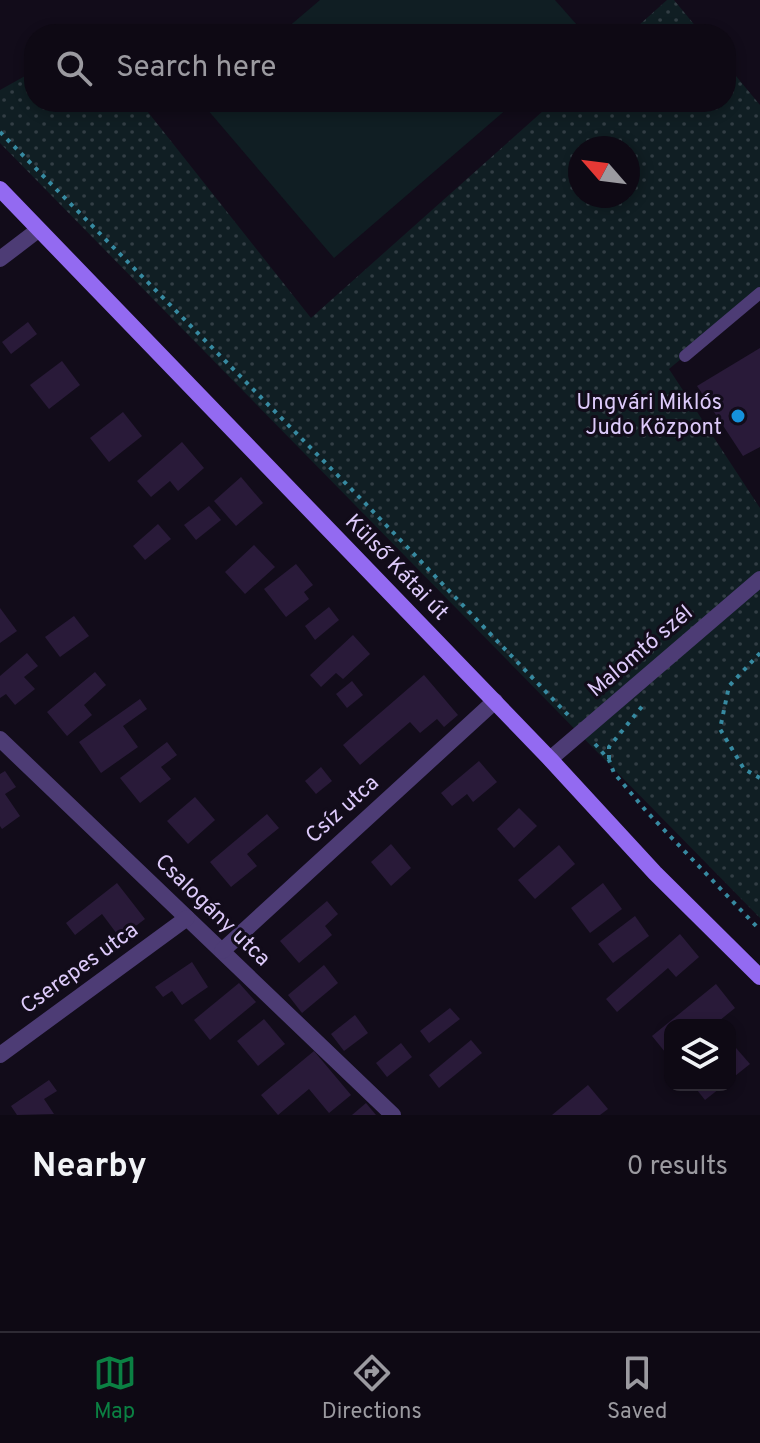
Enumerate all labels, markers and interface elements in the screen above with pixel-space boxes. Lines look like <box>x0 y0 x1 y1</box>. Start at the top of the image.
search box <box>24 24 736 112</box>
icon: search <box>52 46 96 90</box>
text: Search here <box>116 50 276 87</box>
north arrow <box>568 136 640 208</box>
place label: Ungvári Miklós Judo Központ <box>576 390 722 442</box>
marker: Ungvári Miklós Judo Központ <box>729 407 747 425</box>
street label: Külső Kátai út <box>339 509 453 627</box>
street label: Malomtó szél <box>583 600 699 704</box>
street label: Csíz utca <box>301 770 385 850</box>
street label: Csalogány utca <box>149 849 275 973</box>
street label: Cserepes utca <box>16 917 144 1021</box>
map controls <box>664 1019 736 1091</box>
button: layers <box>664 1019 736 1091</box>
text: Nearby <box>32 1146 147 1189</box>
text: 0 results <box>627 1151 728 1184</box>
tab: Map <box>93 1351 137 1426</box>
tab: Directions <box>322 1351 422 1426</box>
tab: Saved <box>607 1351 667 1426</box>

